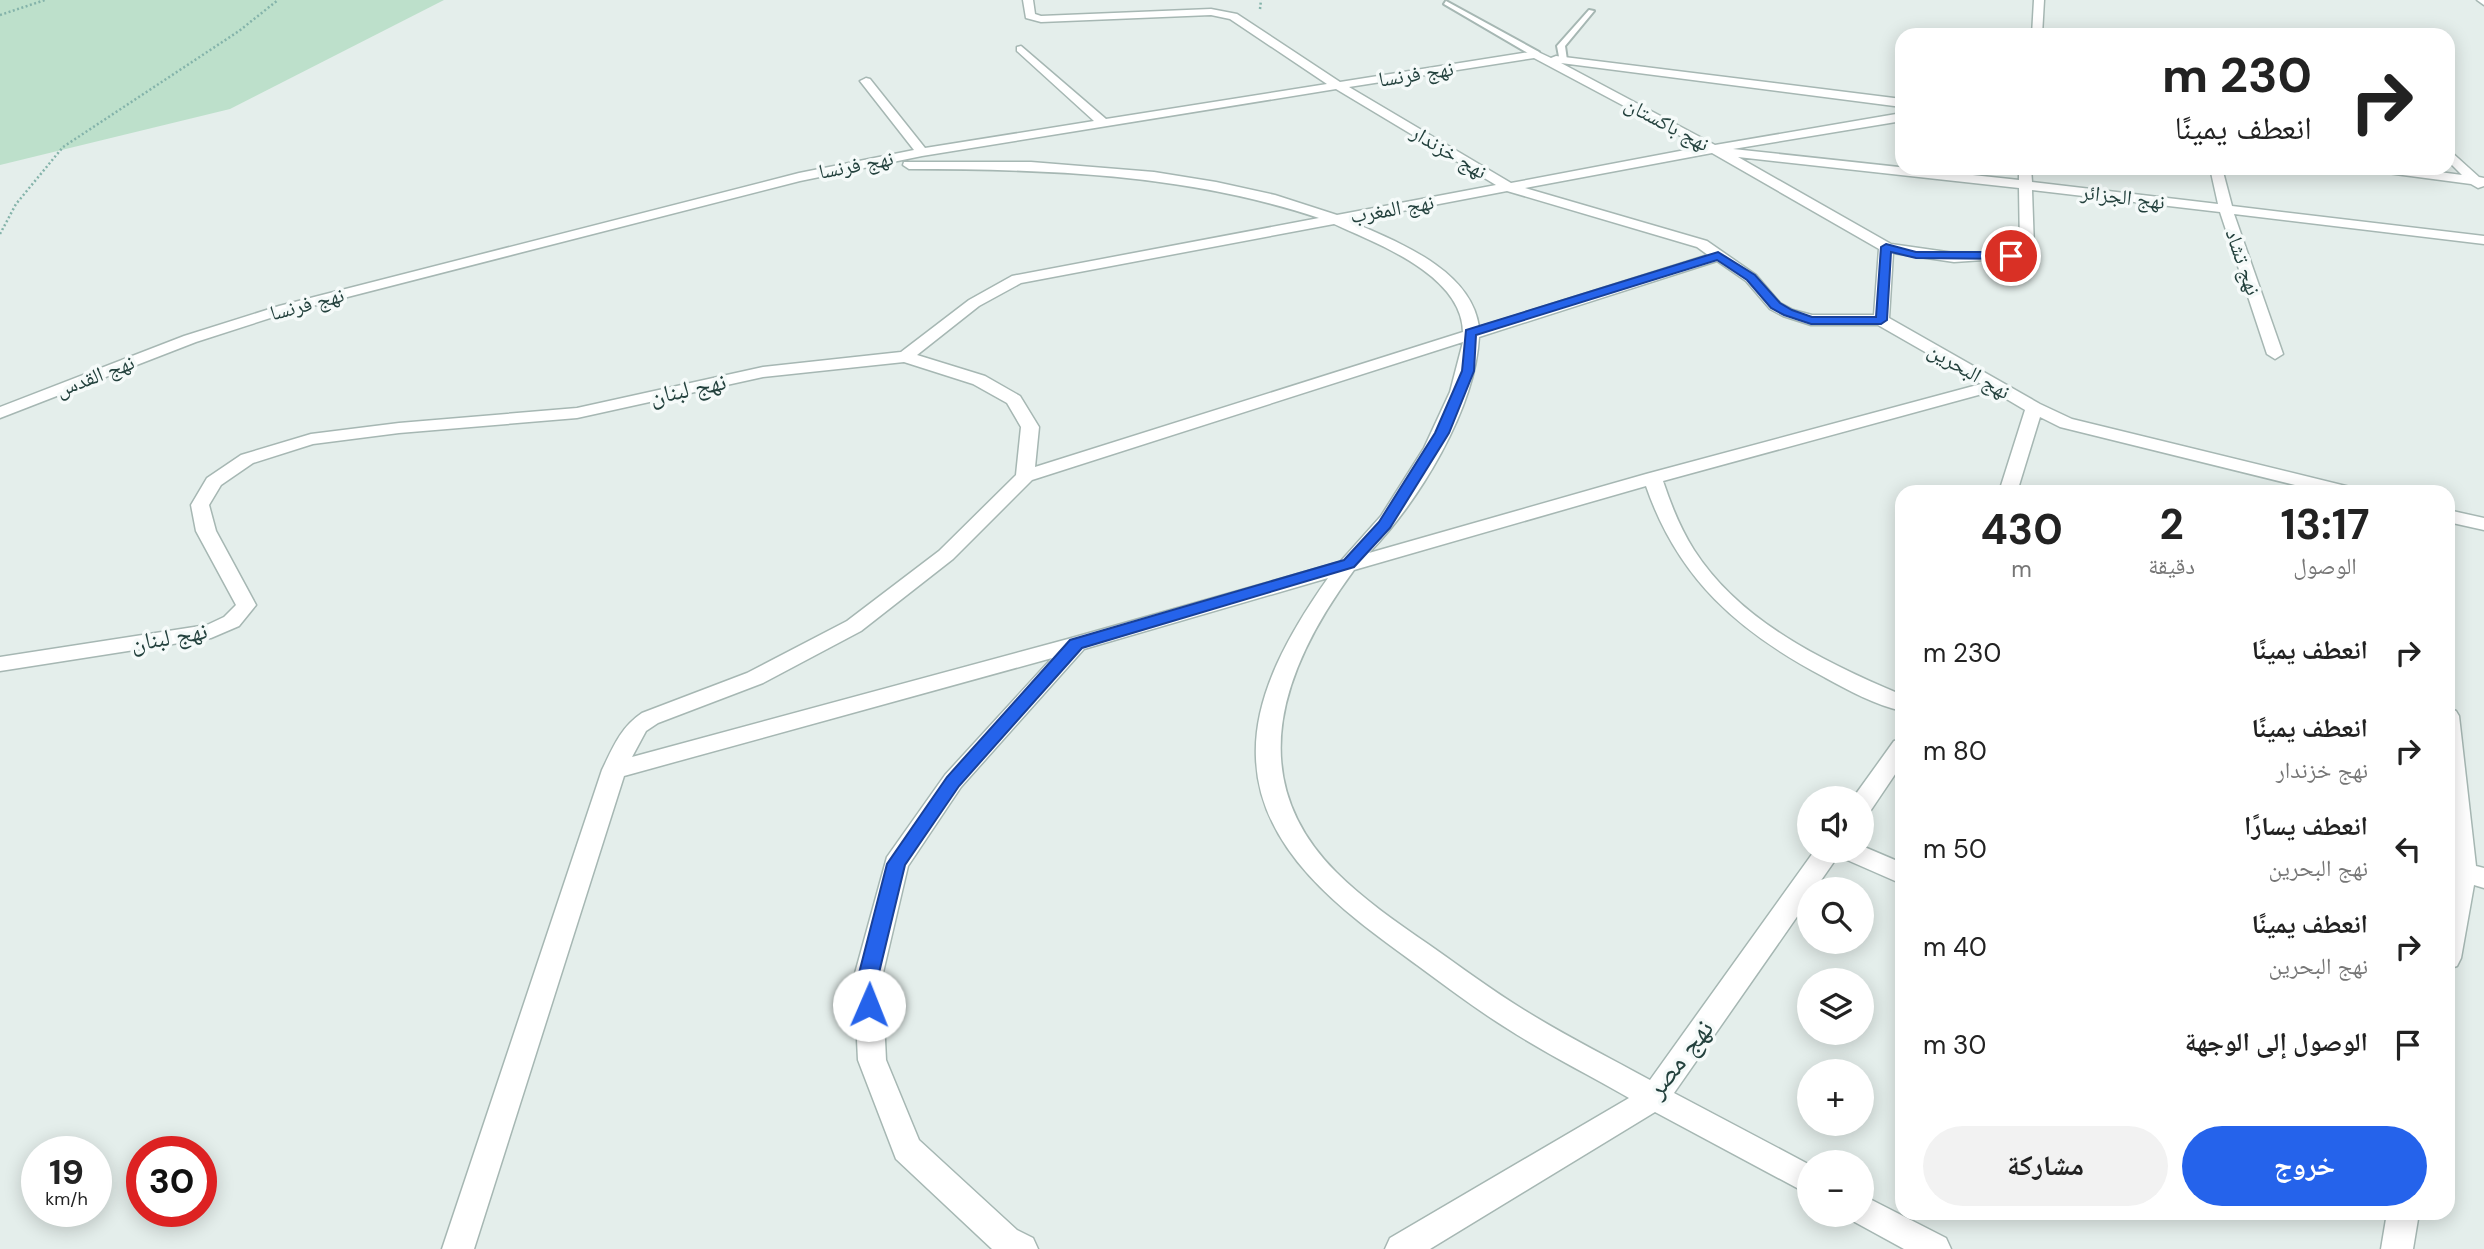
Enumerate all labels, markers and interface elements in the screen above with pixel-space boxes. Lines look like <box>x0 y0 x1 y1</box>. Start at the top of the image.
text: 230 m <box>2162 43 2312 107</box>
street label: نهج فرنسا <box>1376 54 1456 94</box>
icon: right <box>2336 56 2427 147</box>
street label: نهج باكستان <box>1620 90 1714 158</box>
text: انعطف يمينًا <box>2174 107 2312 149</box>
street label: نهج خزندار <box>1405 118 1492 186</box>
street label: نهج فرنسا <box>816 144 896 186</box>
street label: نهج الجزائر <box>2078 178 2167 216</box>
street label: نهج المغرب <box>1348 188 1436 230</box>
street label: نهج تشاد <box>2219 225 2267 299</box>
pin <box>1981 226 2041 286</box>
icon: arrive <box>1992 237 2030 275</box>
street label: نهج فرنسا <box>267 281 347 327</box>
street label: نهج البحرين <box>1923 336 2015 406</box>
street label: نهج القدس <box>52 348 138 404</box>
street label: نهج لبنان <box>647 365 729 412</box>
text: 2 <box>2159 497 2184 552</box>
text: 13:17 <box>2280 497 2370 552</box>
text: 430 <box>1981 502 2063 557</box>
text: دقيقة <box>2148 551 2195 581</box>
text: الوصول <box>2293 551 2357 581</box>
text: m <box>2011 554 2032 584</box>
street label: نهج لبنان <box>128 615 210 658</box>
text: انعطف يمينًا <box>2252 633 2368 667</box>
icon: right <box>2389 634 2427 672</box>
text: 230 m <box>1923 636 2001 670</box>
text: انعطف يمينًا <box>2252 711 2368 745</box>
icon: right <box>2389 732 2427 770</box>
text: 80 m <box>1923 734 1987 768</box>
text: نهج خزندار <box>2276 755 2368 785</box>
map controls <box>1797 786 1874 1227</box>
button: sound <box>1797 786 1874 863</box>
text: انعطف يسارًا <box>2244 809 2368 843</box>
icon: left <box>2389 830 2427 868</box>
text: 50 m <box>1923 832 1987 866</box>
text: نهج البحرين <box>2268 853 2368 883</box>
button: search <box>1797 877 1874 954</box>
text: انعطف يمينًا <box>2252 907 2368 941</box>
icon: right <box>2389 928 2427 966</box>
text: 40 m <box>1923 930 1987 964</box>
text: نهج البحرين <box>2268 951 2368 981</box>
position arrow <box>832 968 906 1042</box>
button: layers <box>1797 968 1874 1045</box>
street label: نهج مصر <box>1636 1011 1722 1106</box>
text: الوصول إلى الوجهة <box>2185 1025 2368 1059</box>
icon: arrive <box>2389 1026 2427 1064</box>
text: 30 m <box>1923 1028 1986 1062</box>
button: + <box>1797 1059 1874 1136</box>
button: مشاركة <box>1923 1126 2168 1206</box>
button: خروج <box>2182 1126 2427 1206</box>
speed limit sign: 30 <box>126 1136 217 1227</box>
text: 19 <box>49 1149 84 1195</box>
button: − <box>1797 1150 1874 1227</box>
text: km/h <box>45 1187 88 1211</box>

